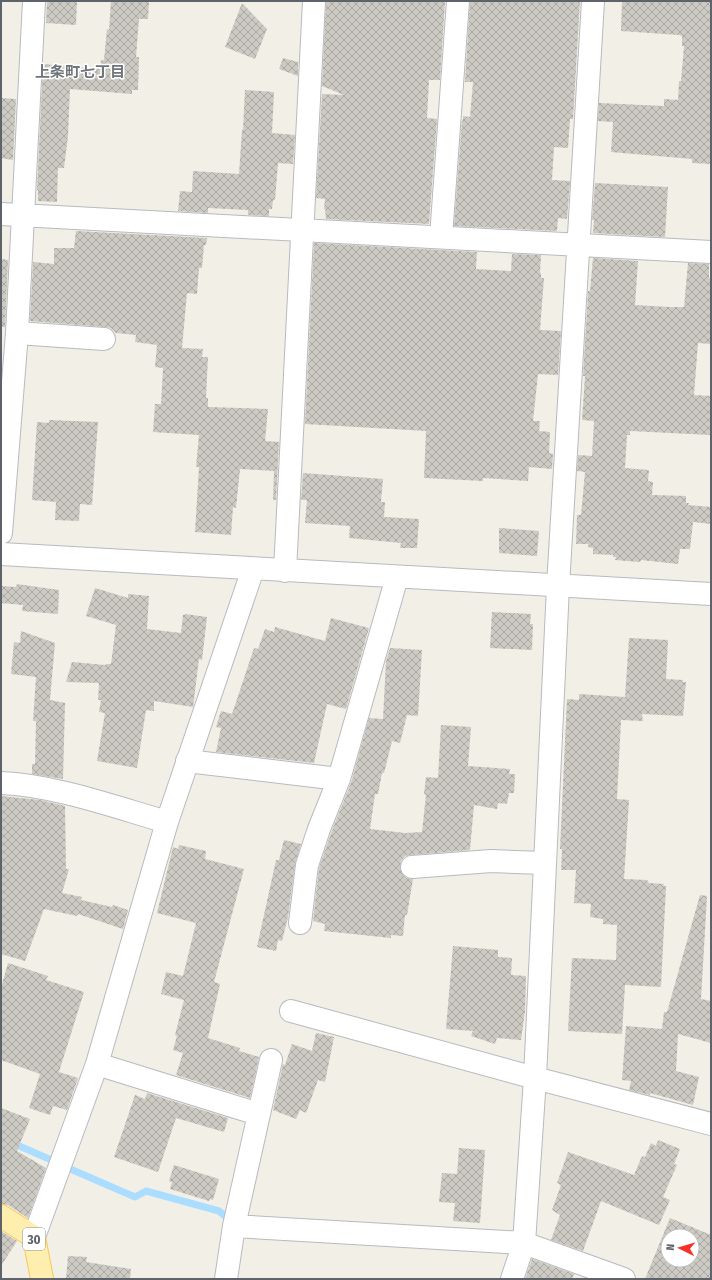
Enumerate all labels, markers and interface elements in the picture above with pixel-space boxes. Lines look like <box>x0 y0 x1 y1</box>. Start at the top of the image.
district label: 上条町七丁目 <box>35 63 125 81</box>
road number: 30 <box>23 1228 45 1250</box>
north arrow <box>660 1228 700 1268</box>
text: N <box>664 1243 677 1251</box>

